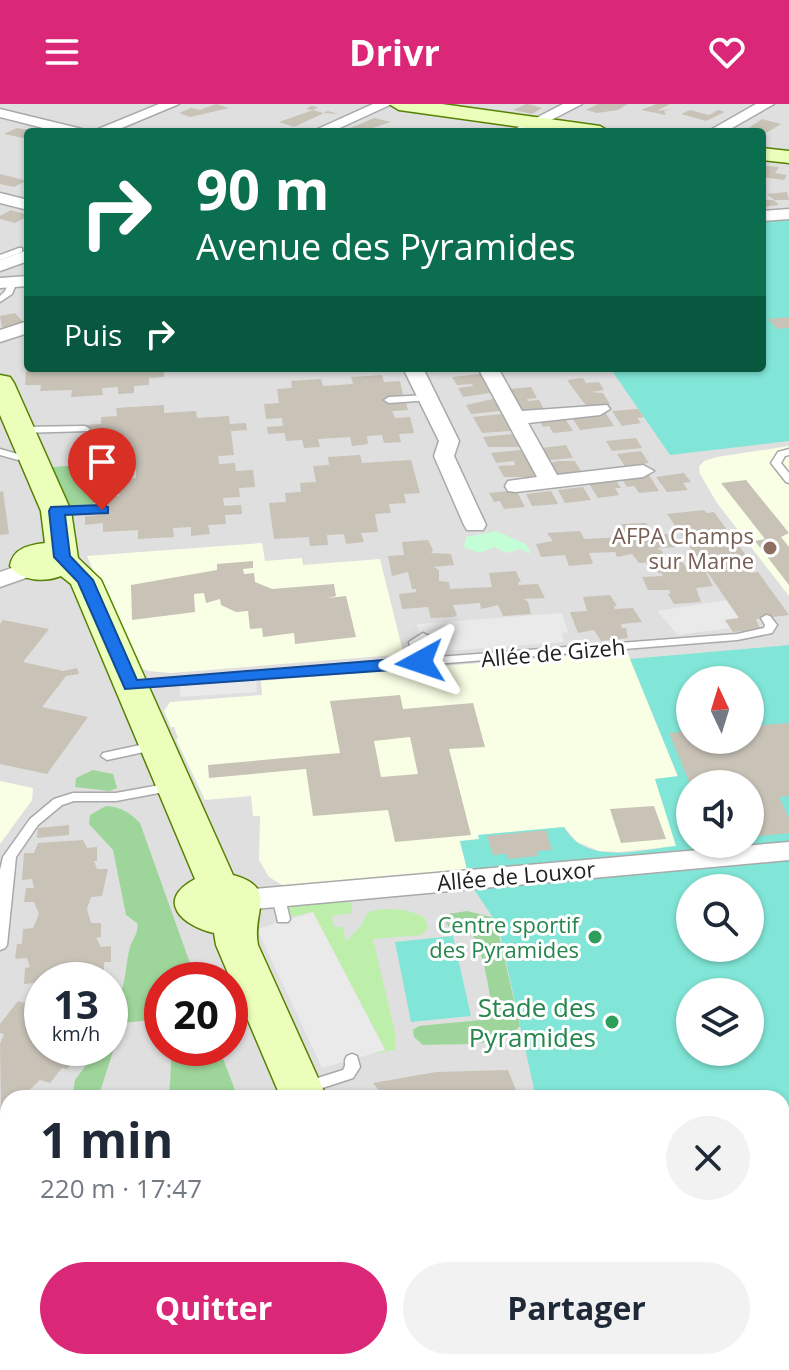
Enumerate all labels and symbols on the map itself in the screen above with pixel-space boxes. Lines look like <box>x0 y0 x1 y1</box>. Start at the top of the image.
pin <box>68 428 136 510</box>
place label: AFPA Champs sur Marne <box>612 520 754 575</box>
marker: AFPA Champs sur Marne <box>761 539 779 557</box>
position arrow <box>378 620 462 704</box>
street label: Allée de Gizeh <box>480 631 626 673</box>
north arrow <box>676 666 764 754</box>
street label: Allée de Louxor <box>436 853 596 897</box>
place label: Centre sportif des Pyramides <box>429 909 581 964</box>
marker: Centre sportif des Pyramides <box>586 928 604 946</box>
speed limit sign: 20 <box>144 962 248 1066</box>
place label: Stade des Pyramides <box>469 989 596 1055</box>
marker: Stade des Pyramides <box>603 1013 621 1031</box>

